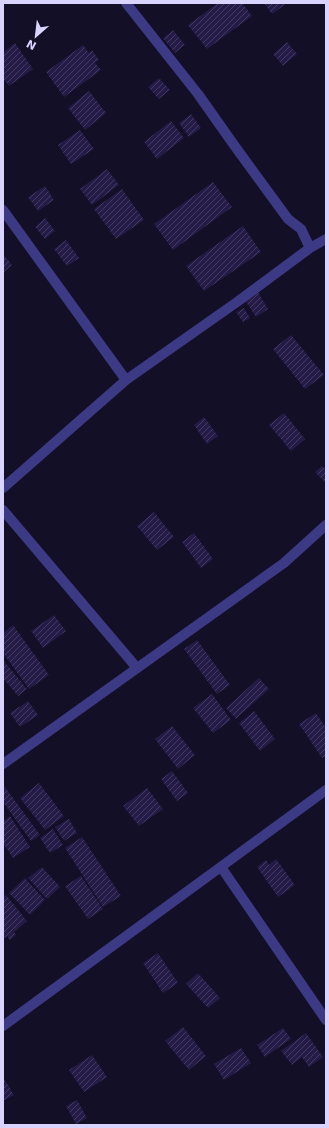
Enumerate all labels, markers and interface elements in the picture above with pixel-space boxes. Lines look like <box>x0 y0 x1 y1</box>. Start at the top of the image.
north arrow <box>16 16 56 56</box>
text: N <box>24 36 39 52</box>

